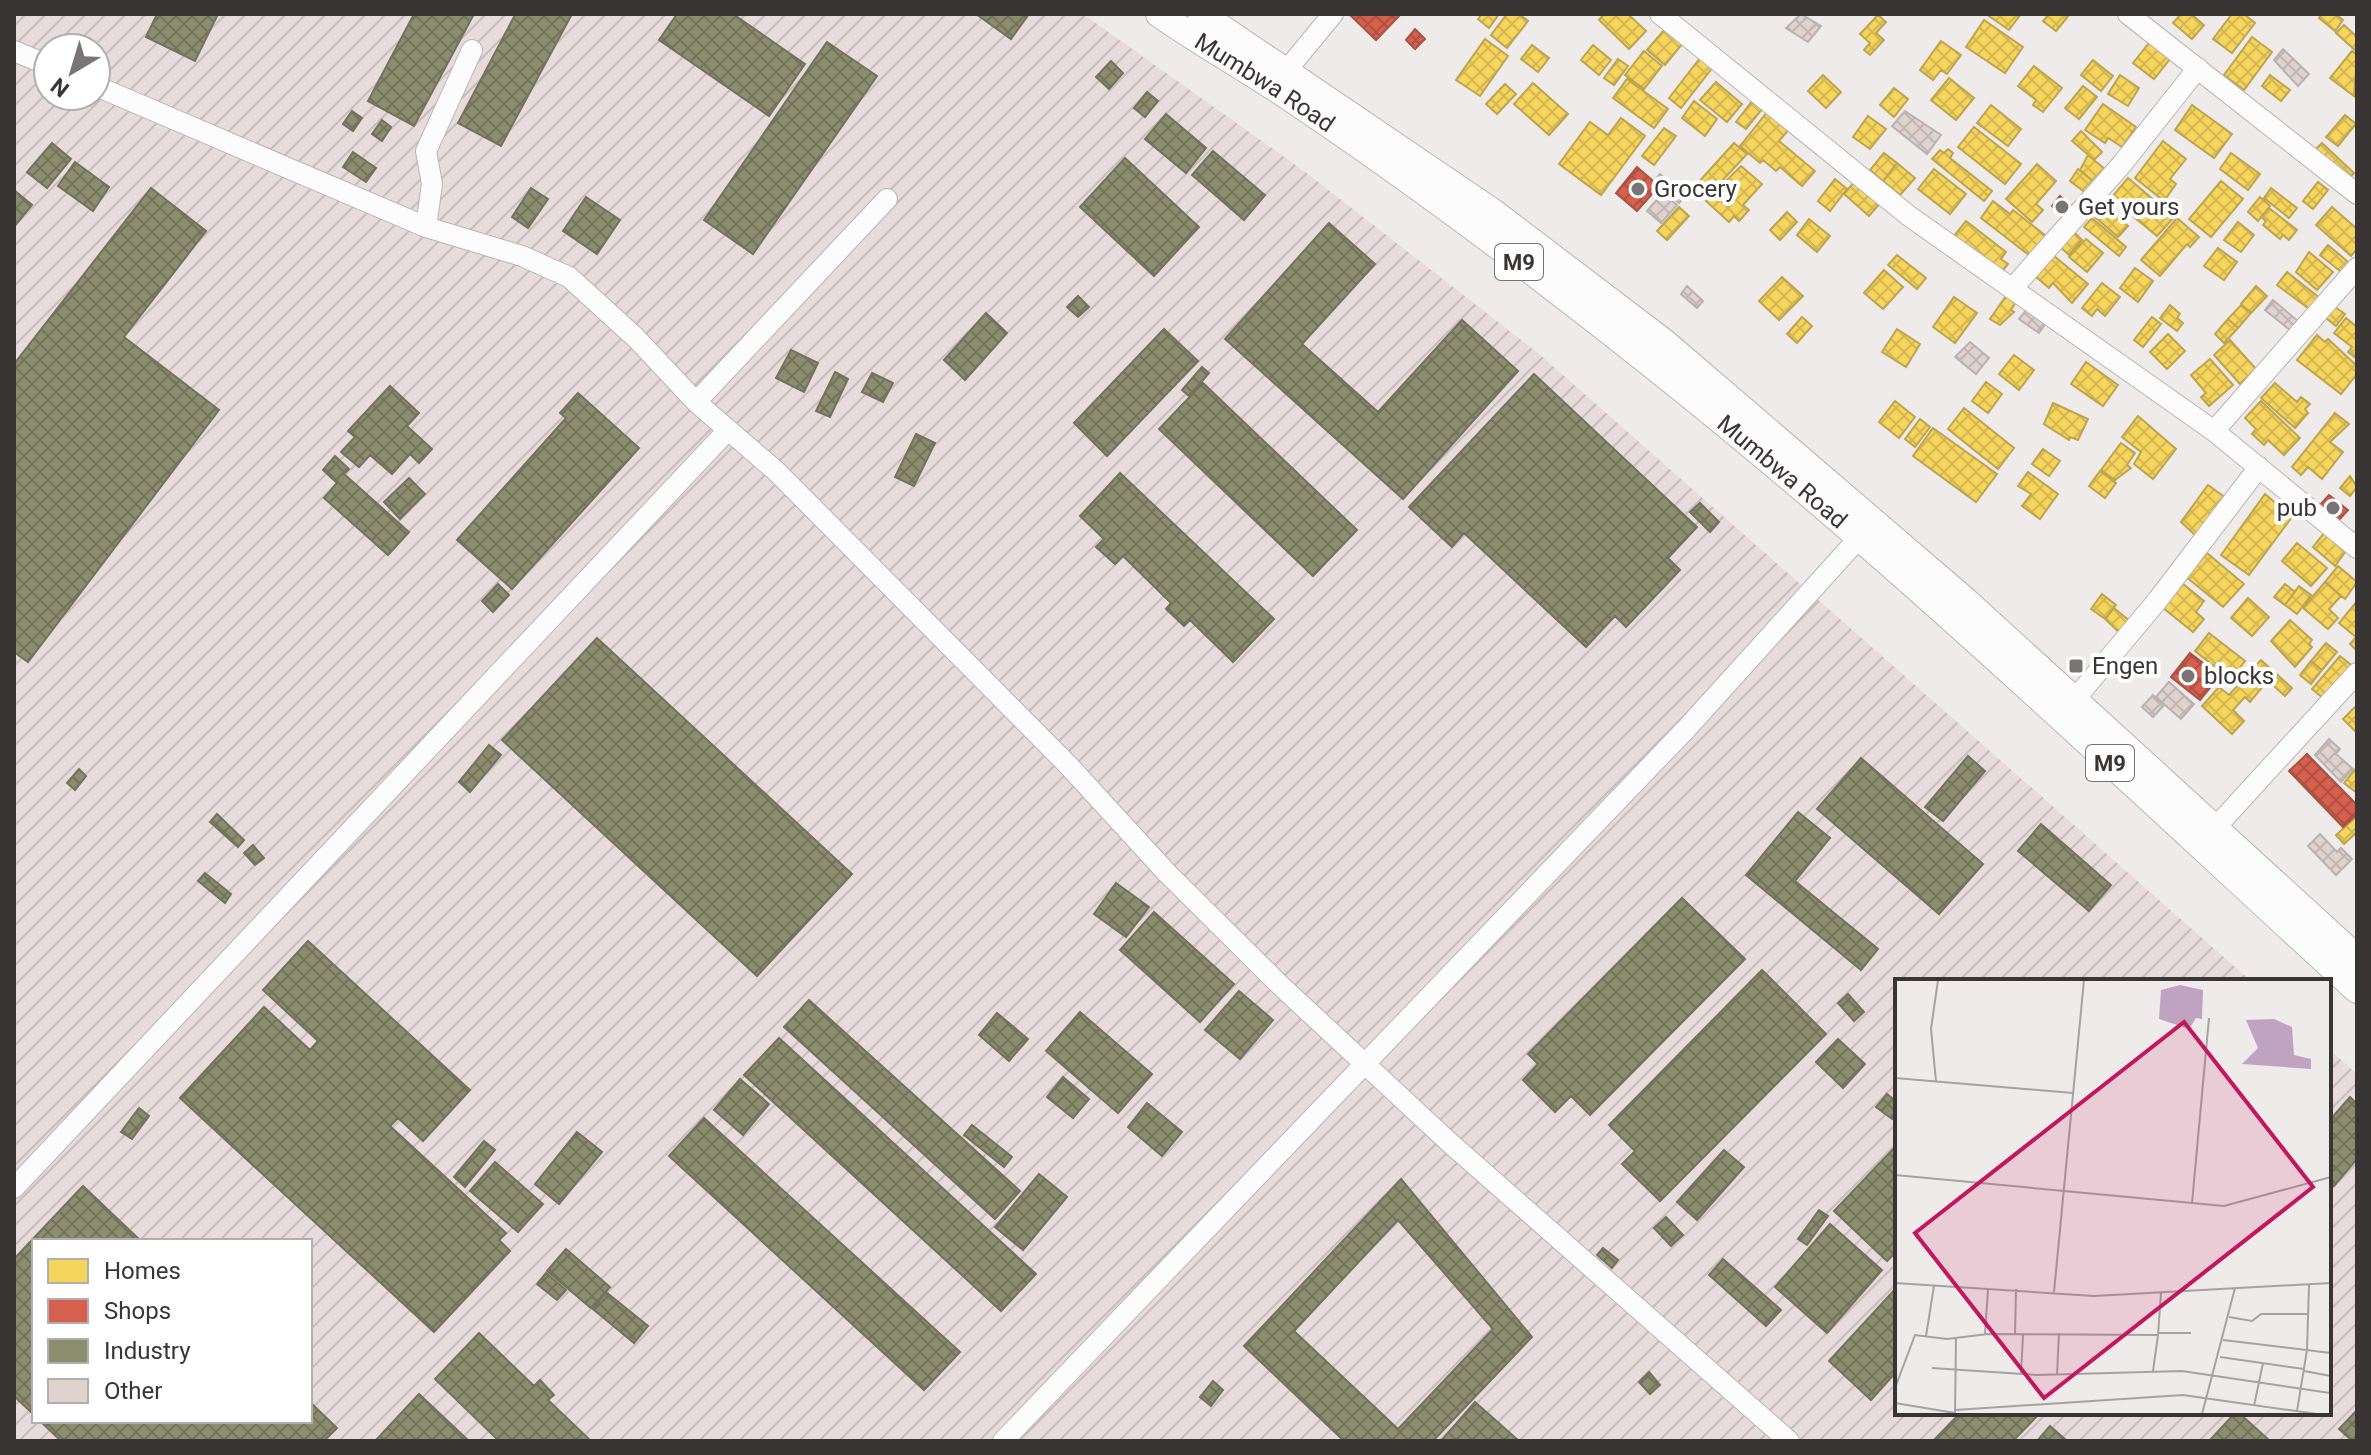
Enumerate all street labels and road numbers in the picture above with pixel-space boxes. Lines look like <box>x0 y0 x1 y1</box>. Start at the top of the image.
street label: Mumbwa Road <box>1190 27 1340 138</box>
road number: M9 <box>1495 244 1543 280</box>
street label: Mumbwa Road <box>1712 409 1853 534</box>
road number: M9 <box>2086 745 2134 781</box>

